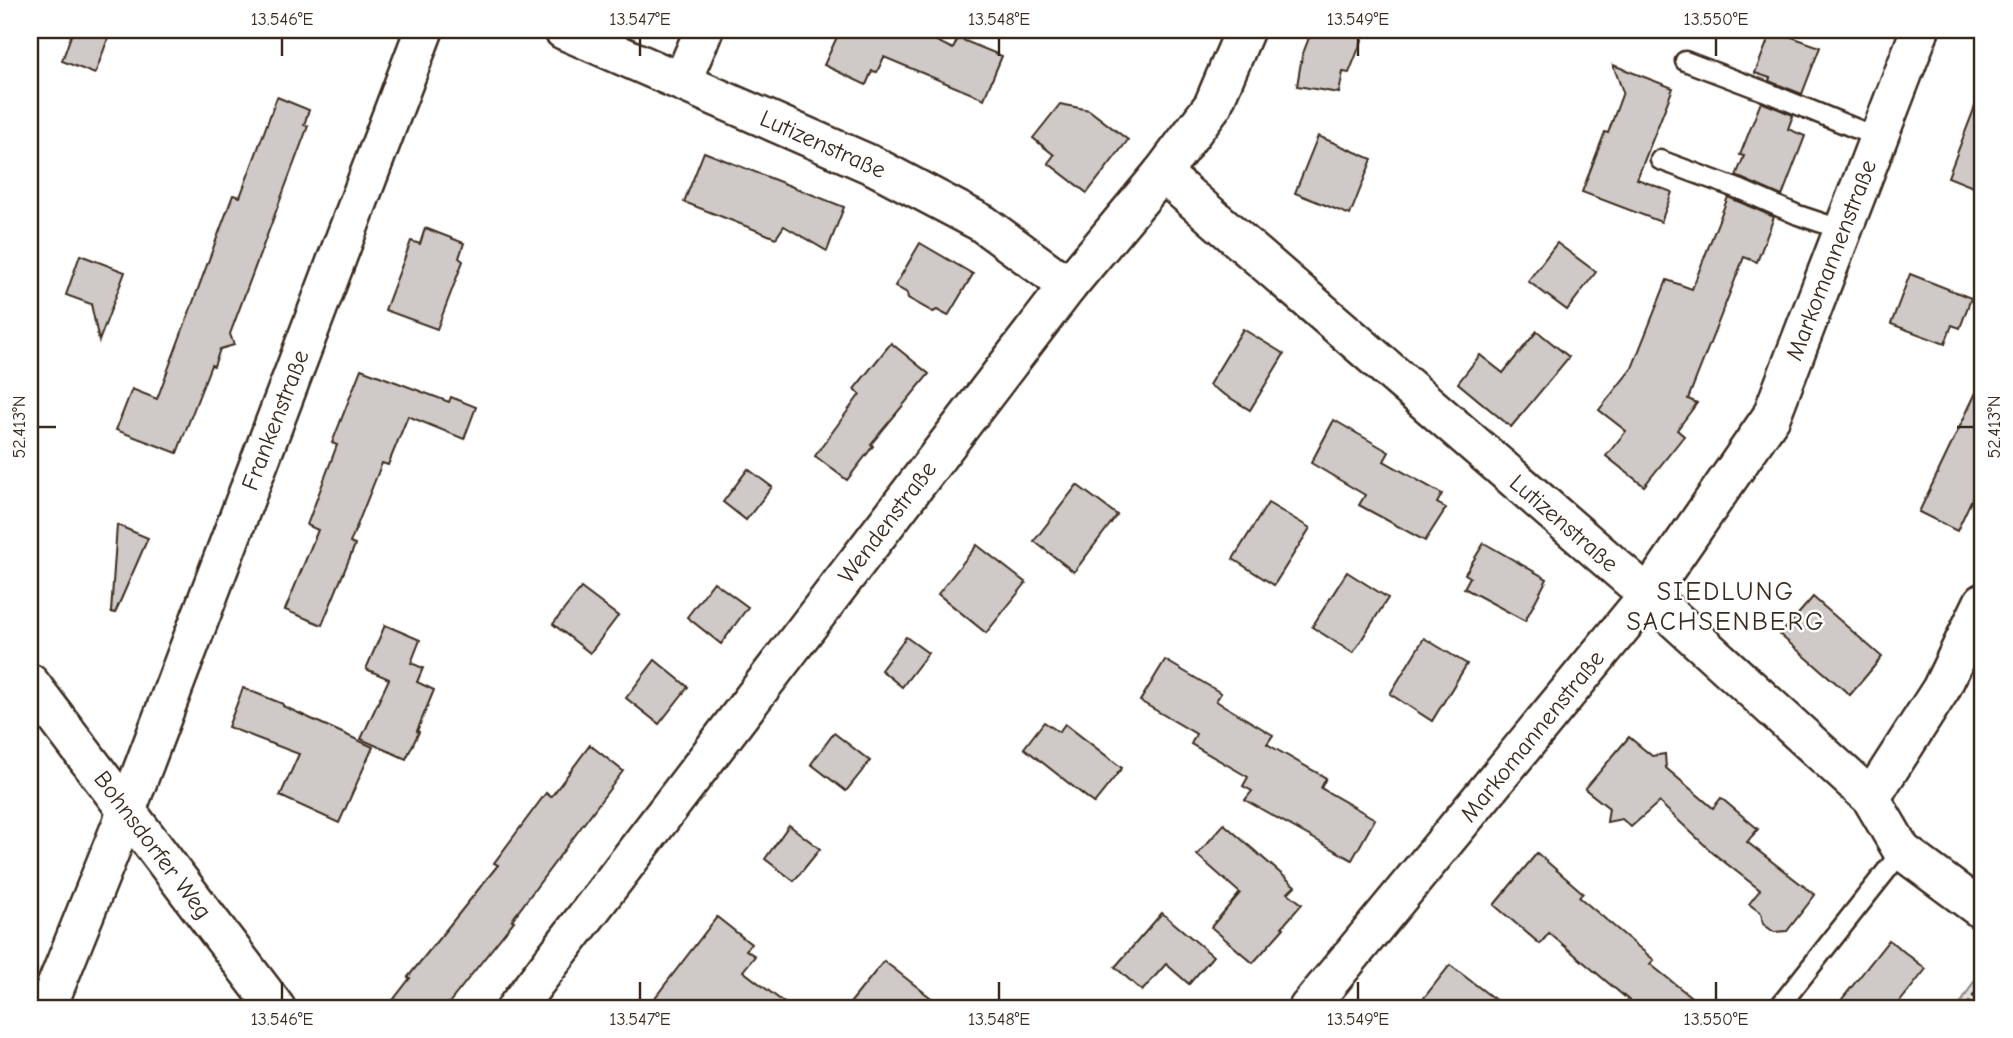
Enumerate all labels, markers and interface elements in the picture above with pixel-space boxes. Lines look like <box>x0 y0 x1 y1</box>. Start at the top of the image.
text: 13.546°E <box>251 9 313 30</box>
text: 13.547°E <box>609 9 671 30</box>
text: 13.548°E <box>968 9 1030 30</box>
text: 13.549°E <box>1327 9 1389 30</box>
text: 13.550°E <box>1684 9 1749 30</box>
street label: Lutizenstraße <box>756 104 890 184</box>
street label: Markomannenstraße <box>1780 156 1882 364</box>
street label: Frankenstraße <box>235 346 315 494</box>
text: 52.413°N <box>9 395 30 459</box>
text: 52.413°N <box>1984 395 2005 459</box>
street label: Wendenstraße <box>832 455 942 589</box>
street label: Lutizenstraße <box>1504 468 1624 578</box>
district label: SIEDLUNG SACHSENBERG <box>1626 577 1826 637</box>
street label: Markomannenstraße <box>1454 644 1610 828</box>
street label: Bohnsdorfer Weg <box>88 765 218 925</box>
text: 13.546°E <box>251 1009 313 1030</box>
text: 13.547°E <box>609 1009 671 1030</box>
text: 13.548°E <box>968 1009 1030 1030</box>
text: 13.549°E <box>1327 1009 1389 1030</box>
text: 13.550°E <box>1684 1009 1749 1030</box>

